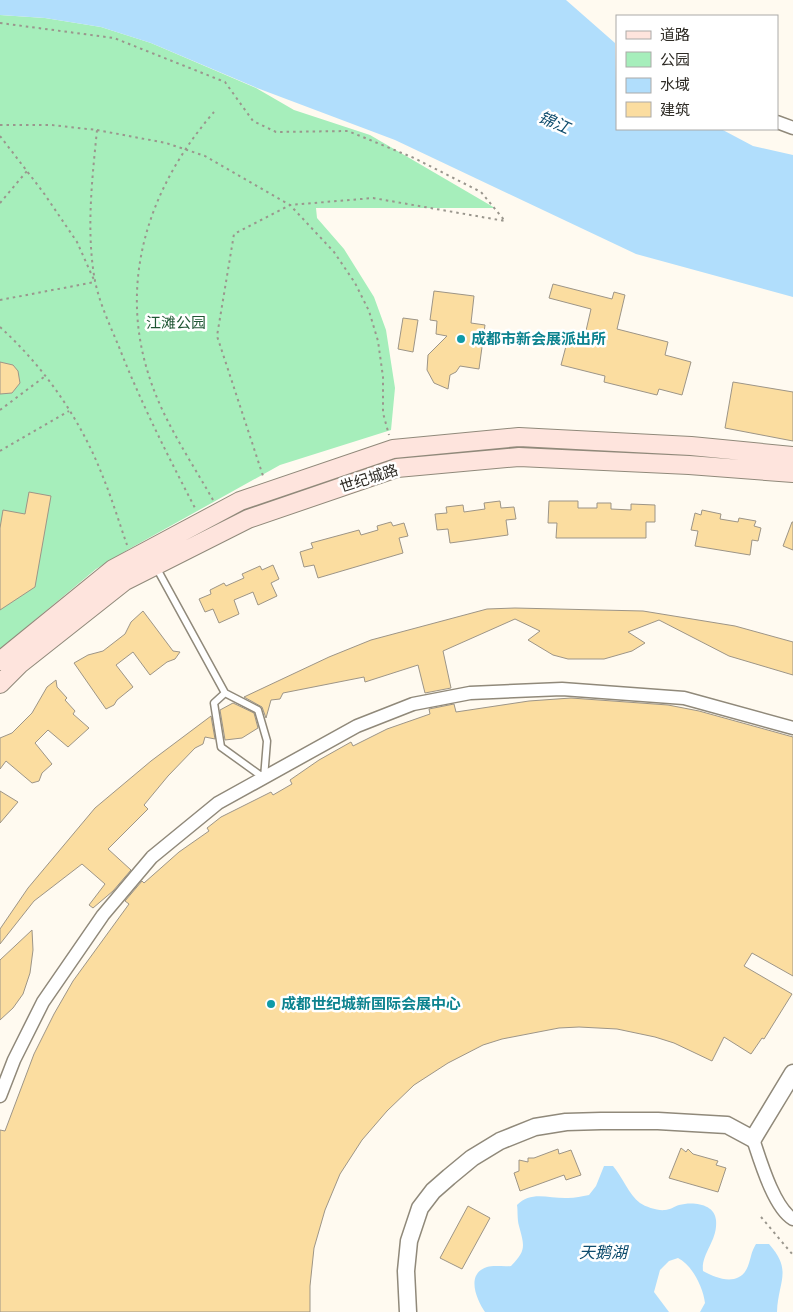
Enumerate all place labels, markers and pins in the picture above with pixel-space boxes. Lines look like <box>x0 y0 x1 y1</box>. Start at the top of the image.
place label: 成都市新会展派出所 <box>471 330 606 347</box>
marker: 成都市新会展派出所 <box>455 333 467 345</box>
place label: 成都世纪城新国际会展中心 <box>281 995 461 1012</box>
marker: 成都世纪城新国际会展中心 <box>265 998 277 1010</box>

